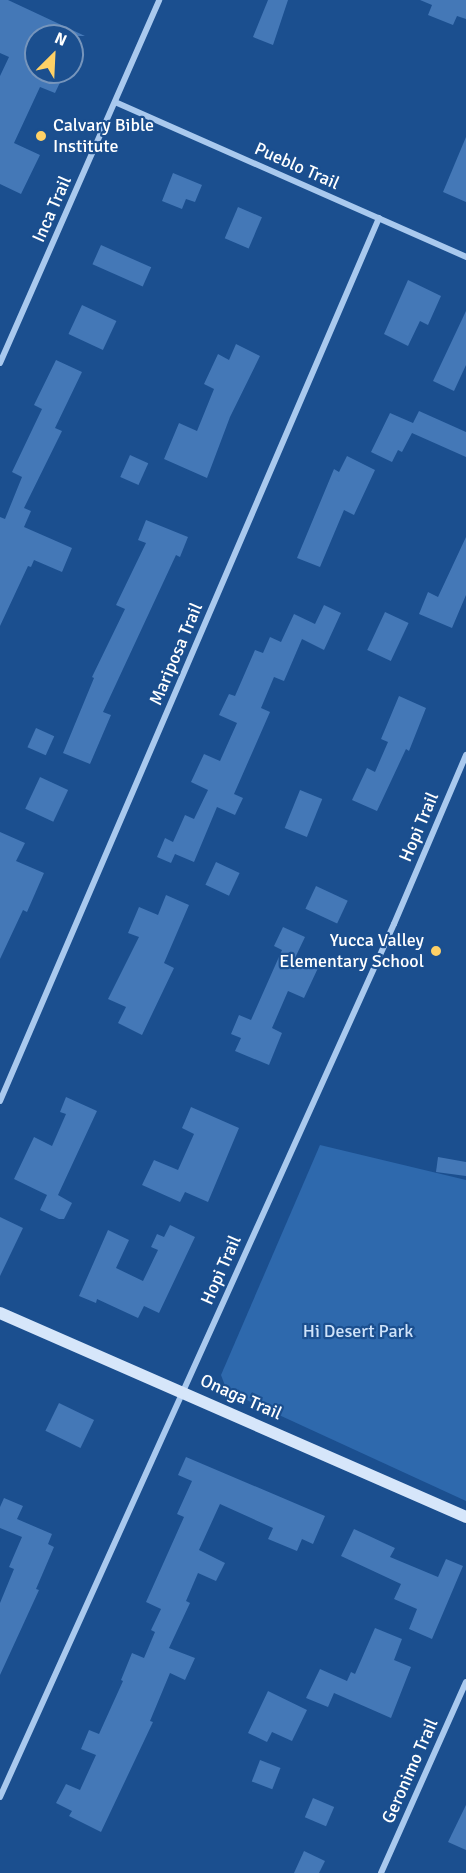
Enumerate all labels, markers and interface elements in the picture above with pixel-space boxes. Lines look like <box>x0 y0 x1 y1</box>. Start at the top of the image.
north arrow <box>24 24 84 84</box>
text: N <box>51 28 70 51</box>
place label: Calvary Bible Institute <box>53 115 154 158</box>
marker: Calvary Bible Institute <box>34 129 48 143</box>
street label: Pueblo Trail <box>251 138 343 194</box>
street label: Inca Trail <box>28 172 76 246</box>
street label: Mariposa Trail <box>145 600 207 708</box>
street label: Hopi Trail <box>395 789 443 865</box>
place label: Yucca Valley Elementary School <box>279 930 424 972</box>
marker: Yucca Valley Elementary School <box>429 944 443 958</box>
street label: Hopi Trail <box>196 1232 246 1308</box>
park label: Hi Desert Park <box>303 1320 413 1342</box>
street label: Onaga Trail <box>197 1369 285 1425</box>
street label: Geronimo Trail <box>377 1715 443 1827</box>

